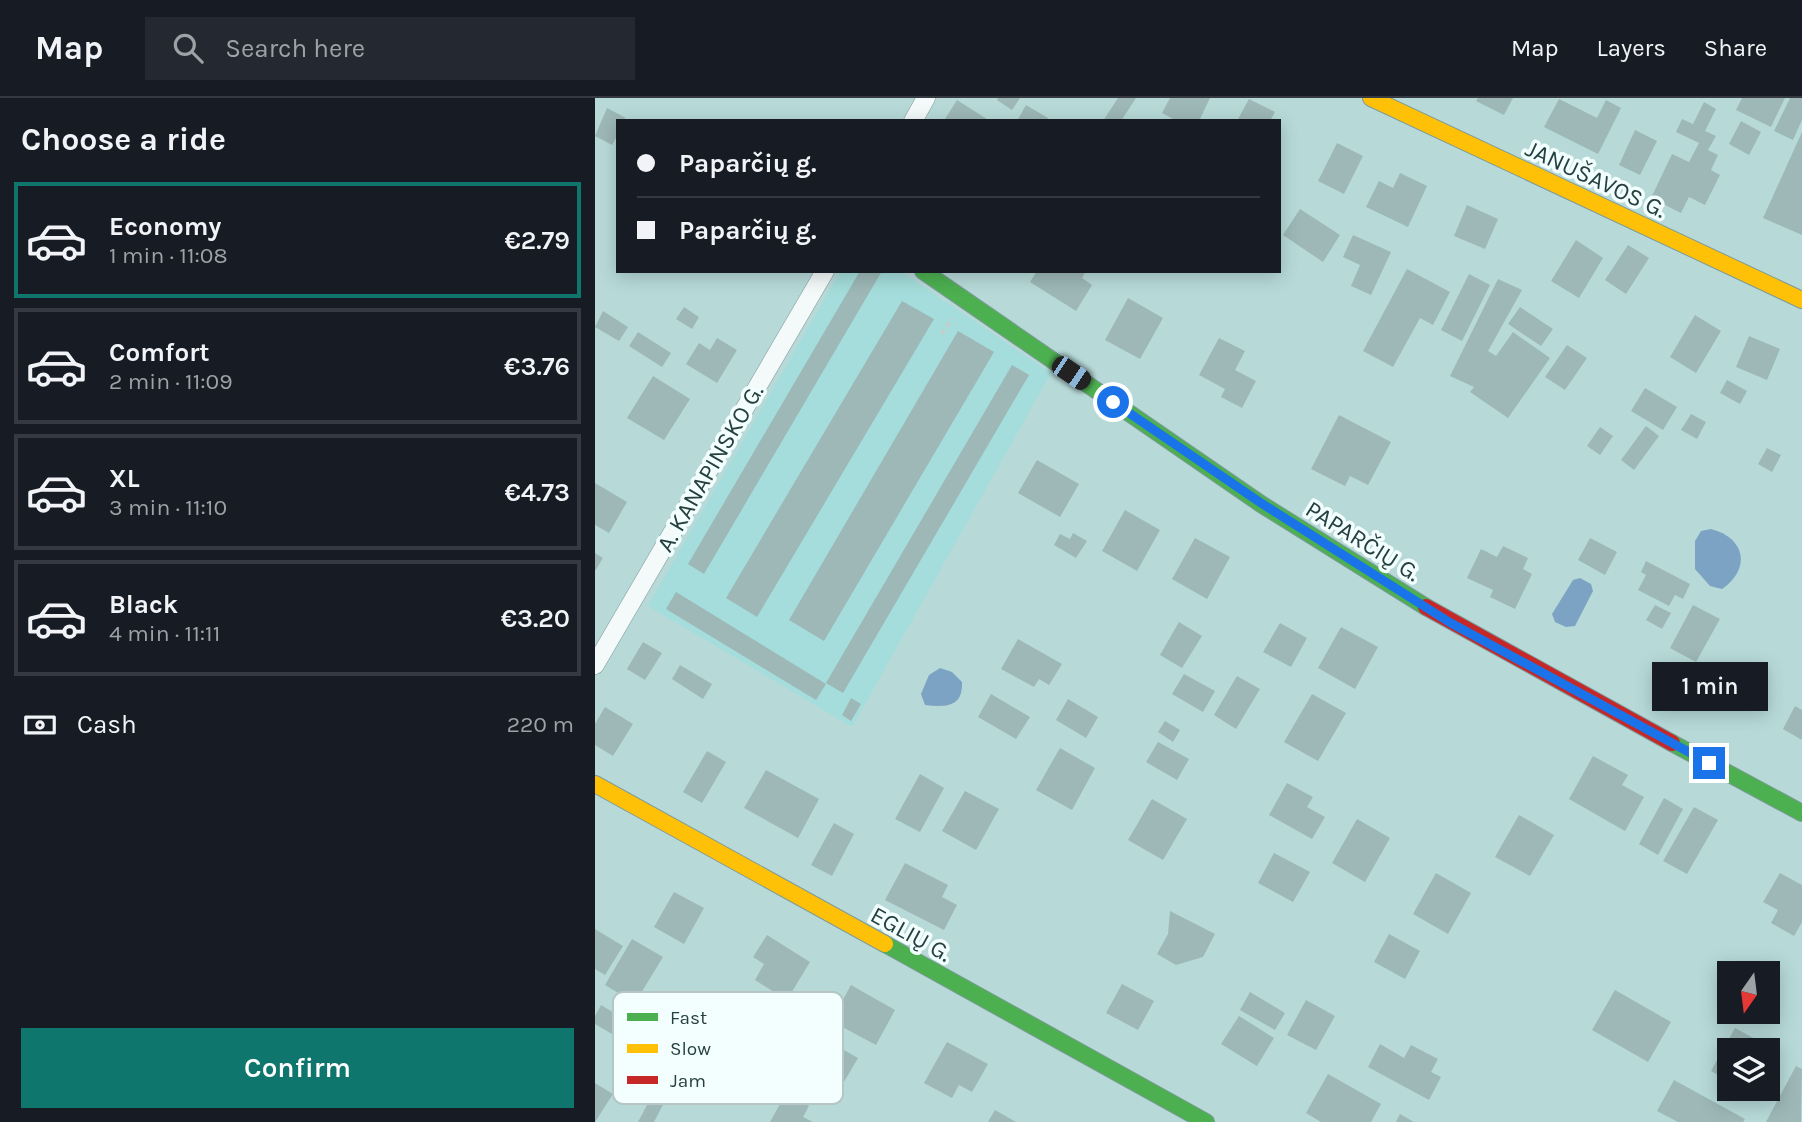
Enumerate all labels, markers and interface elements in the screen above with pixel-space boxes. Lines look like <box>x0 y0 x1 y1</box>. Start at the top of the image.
search box <box>145 17 635 80</box>
text: Map <box>35 29 103 67</box>
icon: search <box>169 29 207 67</box>
text: Search here <box>225 33 365 64</box>
text: Map <box>1511 34 1559 62</box>
text: Layers <box>1597 34 1666 62</box>
text: Share <box>1704 34 1767 62</box>
text: Choose a ride <box>21 121 226 158</box>
street label: JANUŠAVOS G. <box>1521 133 1671 224</box>
text: Paparčių g. <box>679 148 816 179</box>
icon: car <box>25 209 88 272</box>
text: Economy <box>109 211 221 242</box>
text: Paparčių g. <box>679 215 816 246</box>
text: €2.79 <box>504 225 570 256</box>
text: 1 min · 11:08 <box>109 242 228 269</box>
icon: car <box>25 335 88 398</box>
text: Comfort <box>109 337 210 368</box>
text: €3.76 <box>504 351 570 382</box>
car <box>1048 353 1095 393</box>
text: 2 min · 11:09 <box>109 368 233 395</box>
street label: A. KANAPINSKO G. <box>651 379 769 557</box>
route start <box>1097 386 1129 418</box>
icon: car <box>25 461 88 524</box>
text: XL <box>109 463 140 494</box>
text: €4.73 <box>504 477 570 508</box>
text: 3 min · 11:10 <box>109 494 227 521</box>
street label: PAPARČIŲ G. <box>1301 494 1426 587</box>
icon: car <box>25 587 88 650</box>
text: Black <box>109 589 178 620</box>
text: €3.20 <box>501 603 570 634</box>
text: 4 min · 11:11 <box>109 620 220 647</box>
callout: 1 min <box>1651 662 1767 710</box>
text: 1 min <box>1681 673 1739 700</box>
icon: cash <box>21 706 59 744</box>
text: Cash <box>77 709 137 740</box>
text: 220 m <box>507 711 574 738</box>
route end <box>1693 747 1725 779</box>
street label: EGLIŲ G. <box>866 900 956 968</box>
north arrow <box>1717 961 1780 1024</box>
map controls <box>1717 961 1780 1101</box>
legend <box>613 992 843 1104</box>
text: Fast <box>670 1007 707 1029</box>
button: Confirm <box>21 1028 574 1108</box>
text: Slow <box>670 1038 711 1060</box>
button: layers <box>1717 1038 1780 1101</box>
text: Jam <box>670 1070 706 1092</box>

